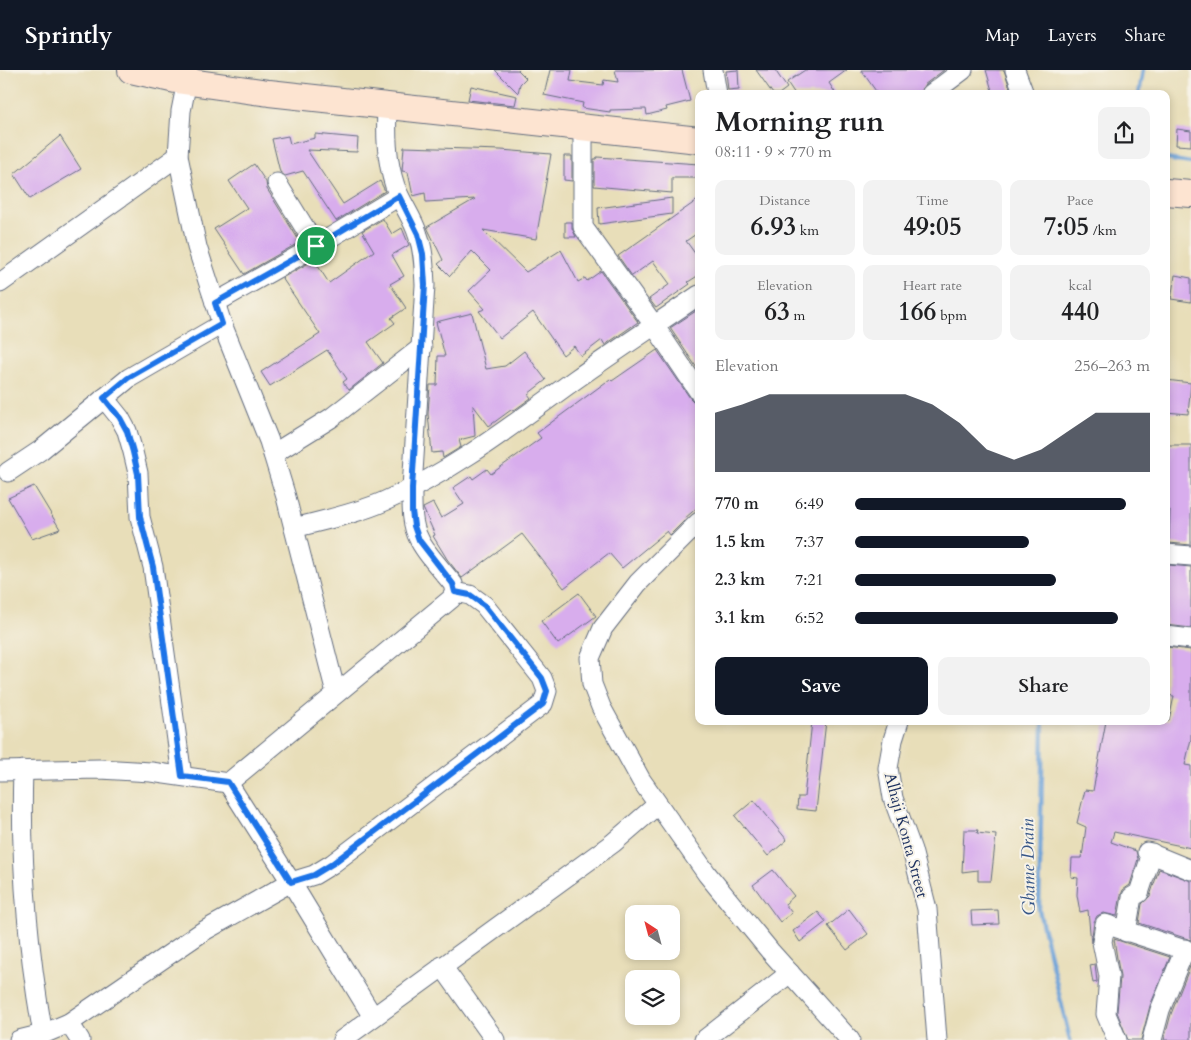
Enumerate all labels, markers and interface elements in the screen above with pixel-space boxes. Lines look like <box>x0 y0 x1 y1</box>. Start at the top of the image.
text: Sprintly <box>25 19 112 52</box>
text: Map <box>985 23 1020 48</box>
text: Layers <box>1048 23 1097 48</box>
text: Share <box>1125 23 1166 48</box>
text: Morning run <box>715 103 884 141</box>
button: share <box>1098 107 1150 159</box>
text: 08:11 · 9 × 770 m <box>715 141 832 163</box>
text: Distance <box>759 191 810 210</box>
text: Time <box>916 191 949 210</box>
text: Pace <box>1067 191 1094 210</box>
text: 6.93 <box>750 210 796 244</box>
text: 49:05 <box>903 210 962 244</box>
text: 7:05 <box>1044 210 1089 244</box>
text: km <box>796 221 819 240</box>
text: /km <box>1089 221 1117 240</box>
pin <box>295 225 337 267</box>
icon: arrive <box>302 232 330 260</box>
text: Elevation <box>757 276 813 295</box>
text: Heart rate <box>903 276 962 295</box>
text: kcal <box>1068 276 1092 295</box>
text: 63 <box>764 295 790 329</box>
text: 166 <box>898 295 936 329</box>
text: 440 <box>1061 295 1099 329</box>
text: m <box>790 306 805 325</box>
text: bpm <box>936 306 967 325</box>
text: Elevation <box>715 355 779 377</box>
text: 256–263 m <box>1074 355 1150 377</box>
text: 770 m <box>715 493 759 515</box>
text: 6:49 <box>795 493 824 515</box>
text: 1.5 km <box>715 531 765 553</box>
text: 7:37 <box>795 531 824 553</box>
text: 2.3 km <box>715 569 765 591</box>
text: 7:21 <box>795 569 824 591</box>
text: 3.1 km <box>715 607 765 629</box>
text: 6:52 <box>795 607 824 629</box>
button: Save <box>715 657 928 715</box>
button: Share <box>938 657 1150 715</box>
street label: Alhaji Konta Street <box>879 770 933 900</box>
water label: Gbame Drain <box>1015 818 1042 916</box>
north arrow <box>625 905 680 960</box>
map controls <box>625 905 680 1025</box>
button: layers <box>625 970 680 1025</box>

